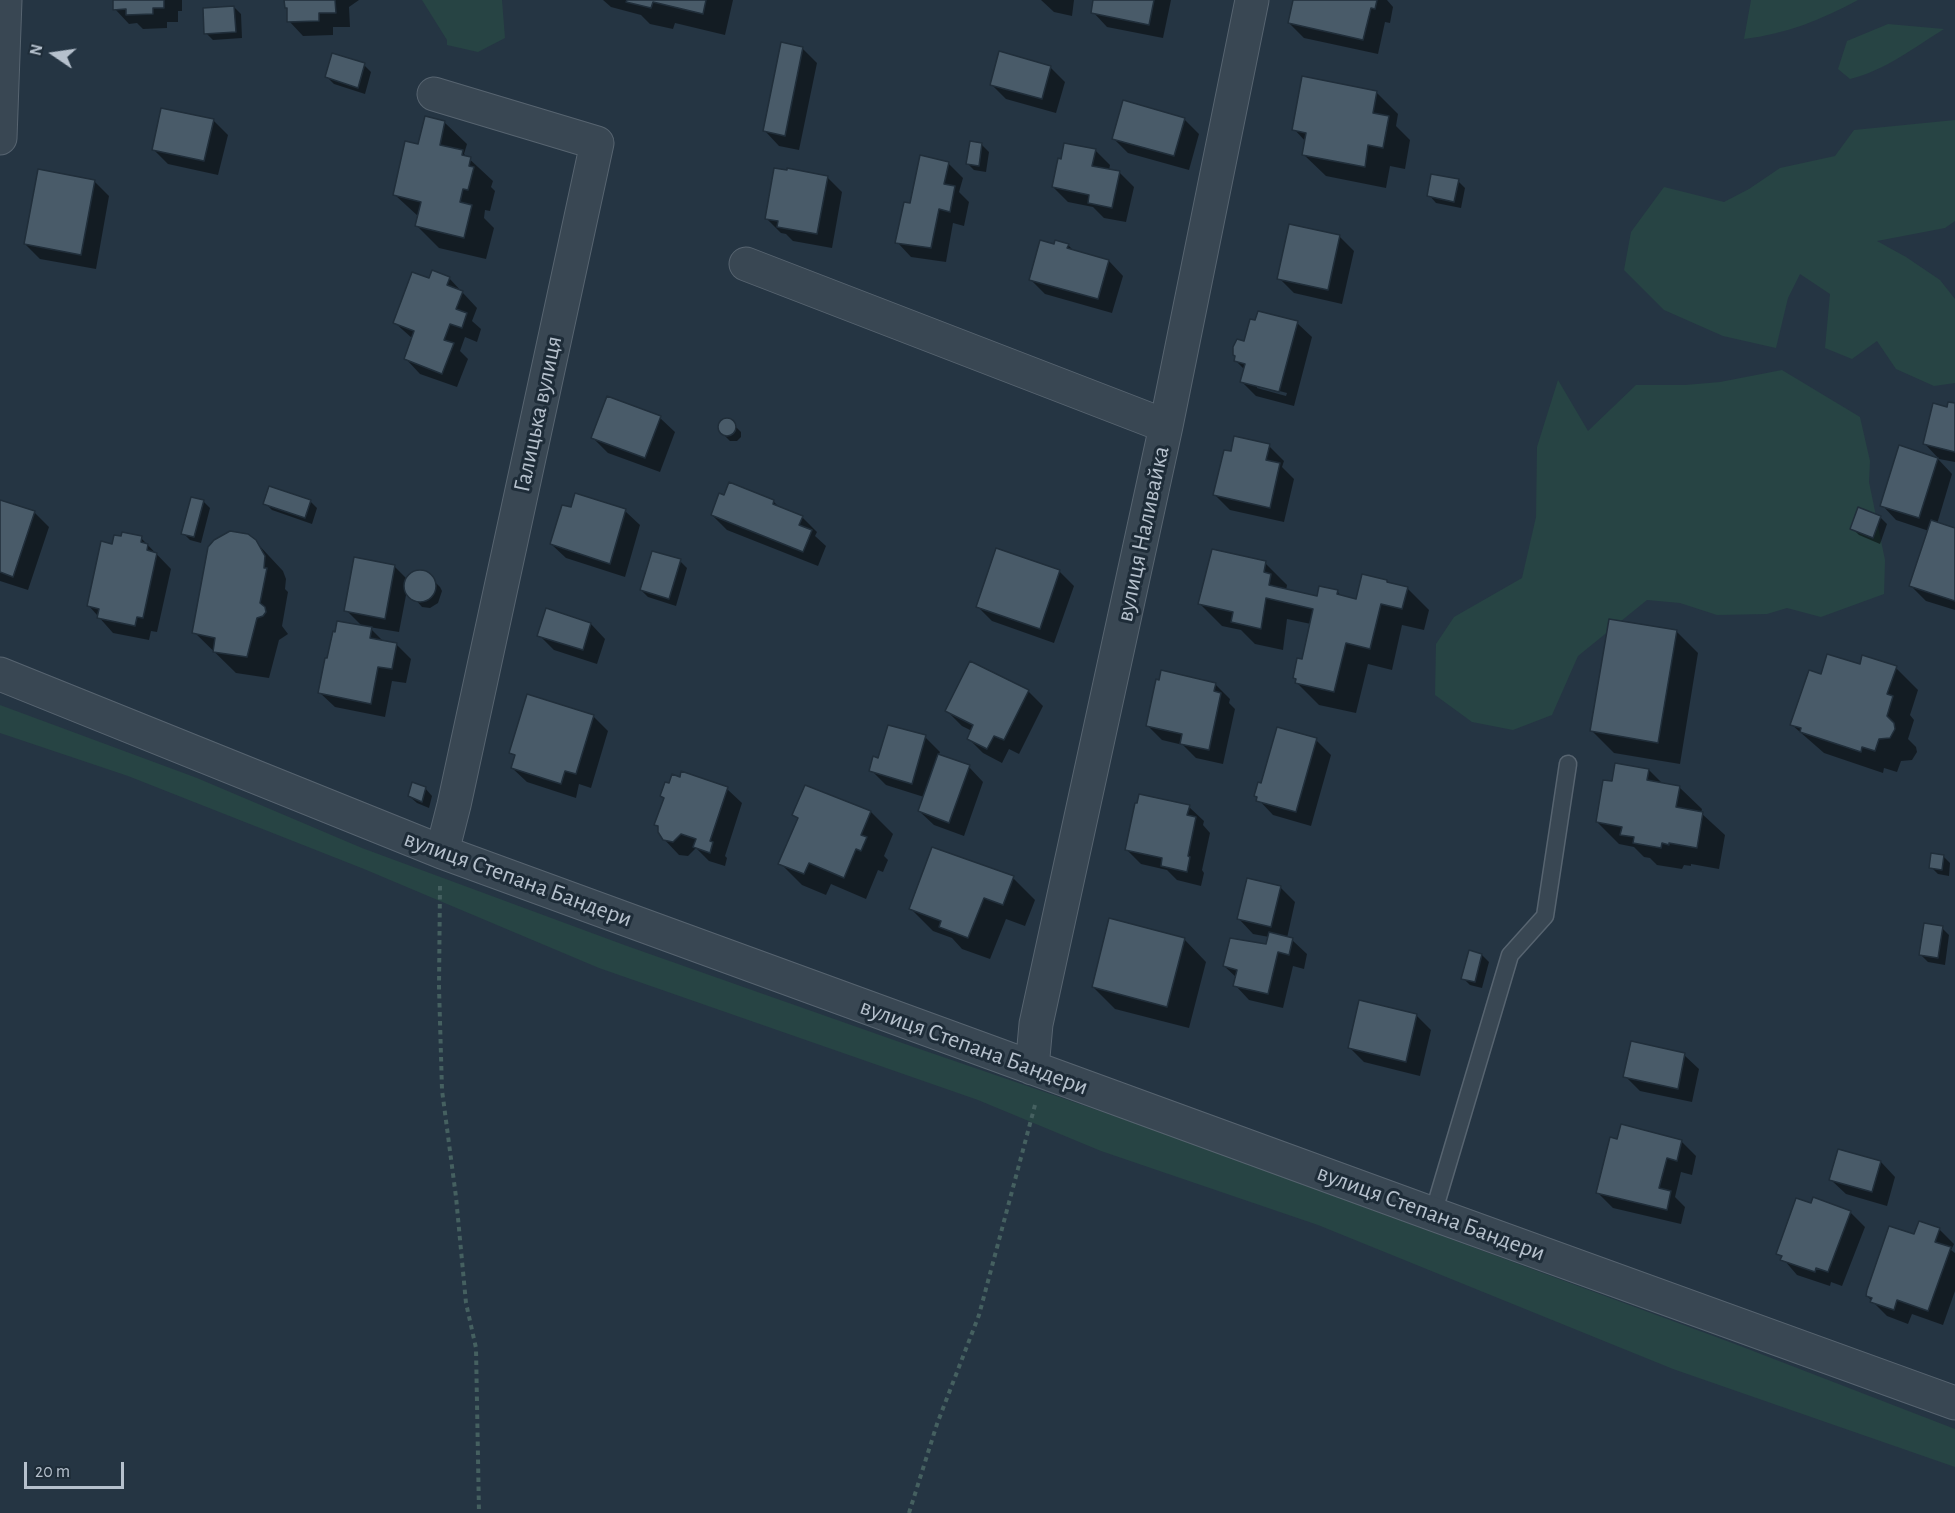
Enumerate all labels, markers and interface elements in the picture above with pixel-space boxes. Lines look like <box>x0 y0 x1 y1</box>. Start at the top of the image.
north arrow <box>24 24 84 84</box>
text: N <box>27 43 46 57</box>
street label: Галицька вулиця <box>507 333 569 495</box>
street label: вулиця Наливайка <box>1110 443 1176 625</box>
street label: вулиця Степана Бандери <box>400 824 636 934</box>
street label: вулиця Степана Бандери <box>856 992 1092 1102</box>
street label: вулиця Степана Бандери <box>1313 1158 1549 1268</box>
scale bar <box>27 1450 128 1488</box>
text: 20 m <box>35 1463 70 1481</box>

